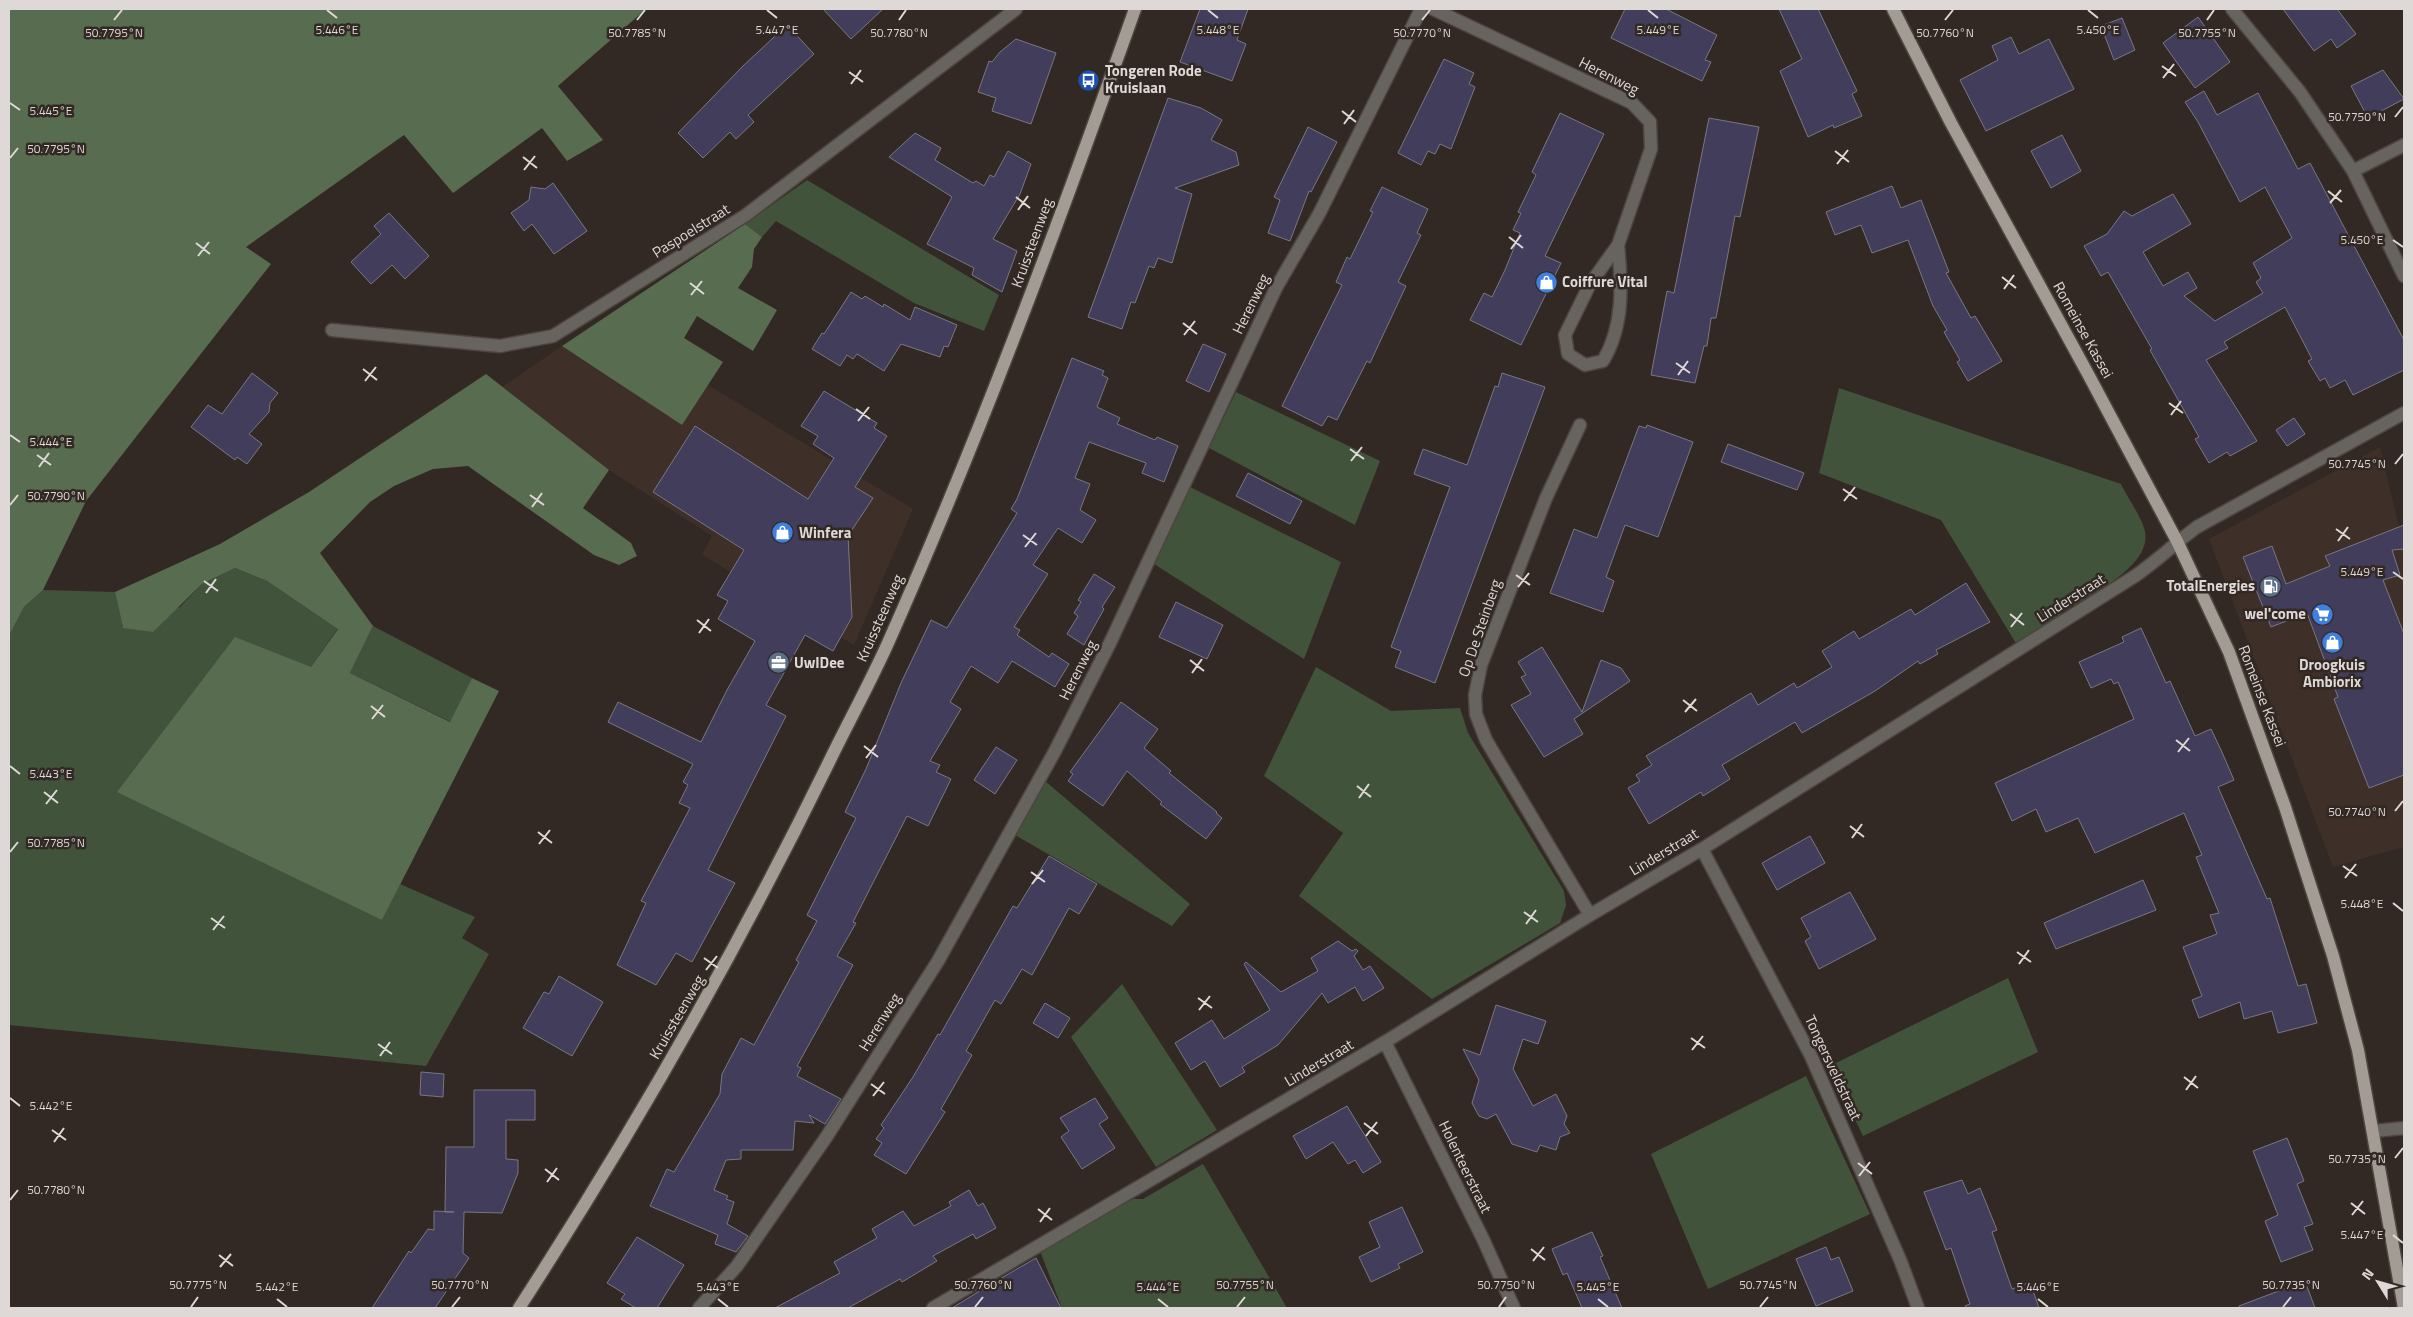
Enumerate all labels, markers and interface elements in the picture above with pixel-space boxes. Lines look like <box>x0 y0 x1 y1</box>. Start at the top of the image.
text: 5.446°E <box>316 20 359 39</box>
text: 5.447°E <box>756 20 799 39</box>
text: 5.448°E <box>1197 20 1240 39</box>
text: 5.449°E <box>1637 20 1680 39</box>
text: 5.450°E <box>2077 20 2120 39</box>
text: 50.7795°N <box>85 23 143 42</box>
text: 50.7785°N <box>608 23 666 42</box>
text: 50.7780°N <box>870 23 928 42</box>
text: 50.7770°N <box>1393 23 1451 42</box>
text: 50.7760°N <box>1916 23 1974 42</box>
text: 50.7755°N <box>2178 23 2236 42</box>
street label: Herenweg <box>1575 51 1644 101</box>
place label: Tongeren Rode Kruislaan <box>1105 59 1202 99</box>
bus stop icon: Tongeren Rode Kruislaan <box>1077 68 1101 92</box>
text: 5.445°E <box>30 101 73 120</box>
text: 50.7750°N <box>2328 107 2386 126</box>
text: 50.7795°N <box>27 139 85 158</box>
street label: Kruissteenweg <box>1005 195 1058 291</box>
street label: Paspoelstraat <box>647 197 735 264</box>
text: 5.450°E <box>2341 230 2384 249</box>
street label: Herenweg <box>1226 269 1275 338</box>
shop icon: Coiffure Vital <box>1534 270 1558 294</box>
place label: Coiffure Vital <box>1562 270 1648 293</box>
street label: Romeinse Kassei <box>2047 277 2119 382</box>
text: 5.444°E <box>30 432 73 451</box>
text: 50.7745°N <box>2328 454 2386 473</box>
text: 50.7790°N <box>27 486 85 505</box>
shop icon: Winfera <box>771 521 795 545</box>
place label: Winfera <box>799 521 852 544</box>
text: 5.449°E <box>2341 562 2384 581</box>
street label: Linderstraat <box>2032 567 2110 628</box>
street label: Kruissteenweg <box>850 570 909 665</box>
place label: TotalEnergies <box>2167 574 2255 597</box>
fuel station icon: TotalEnergies <box>2259 574 2283 598</box>
street label: Op De Steinberg <box>1452 576 1507 680</box>
place label: wel'come <box>2244 602 2306 625</box>
supermarket icon: wel'come <box>2310 602 2334 626</box>
shop icon: Droogkuis Ambiorix <box>2320 630 2344 654</box>
street label: Herenweg <box>1053 635 1103 704</box>
street label: Romeinse Kassei <box>2233 642 2292 750</box>
office icon: UwIDee <box>766 651 790 675</box>
place label: UwIDee <box>794 651 845 674</box>
place label: Droogkuis Ambiorix <box>2299 653 2365 693</box>
text: 5.443°E <box>30 764 73 783</box>
text: 50.7740°N <box>2328 802 2386 821</box>
street label: Linderstraat <box>1625 822 1703 881</box>
text: 50.7785°N <box>27 833 85 852</box>
text: 5.448°E <box>2341 894 2384 913</box>
street label: Kruissteenweg <box>643 970 710 1063</box>
street label: Herenweg <box>853 988 907 1055</box>
street label: Tongersveldstraat <box>1799 1011 1868 1125</box>
street label: Linderstraat <box>1280 1033 1358 1092</box>
text: 5.442°E <box>30 1096 73 1115</box>
street label: Holenteerstraat <box>1433 1117 1498 1218</box>
text: 50.7735°N <box>2328 1149 2386 1168</box>
text: 50.7780°N <box>27 1180 85 1199</box>
text: 5.447°E <box>2341 1225 2384 1244</box>
north arrow <box>2353 1257 2403 1307</box>
text: N <box>2356 1264 2379 1284</box>
text: 50.7775°N <box>169 1275 227 1294</box>
text: 50.7770°N <box>431 1275 489 1294</box>
text: 50.7760°N <box>954 1275 1012 1294</box>
text: 50.7755°N <box>1216 1275 1274 1294</box>
text: 50.7750°N <box>1477 1275 1535 1294</box>
text: 50.7745°N <box>1739 1275 1797 1294</box>
text: 50.7735°N <box>2262 1275 2320 1294</box>
text: 5.442°E <box>256 1277 299 1296</box>
text: 5.443°E <box>697 1277 740 1296</box>
text: 5.444°E <box>1137 1277 1180 1296</box>
text: 5.445°E <box>1577 1277 1620 1296</box>
text: 5.446°E <box>2017 1277 2060 1296</box>

